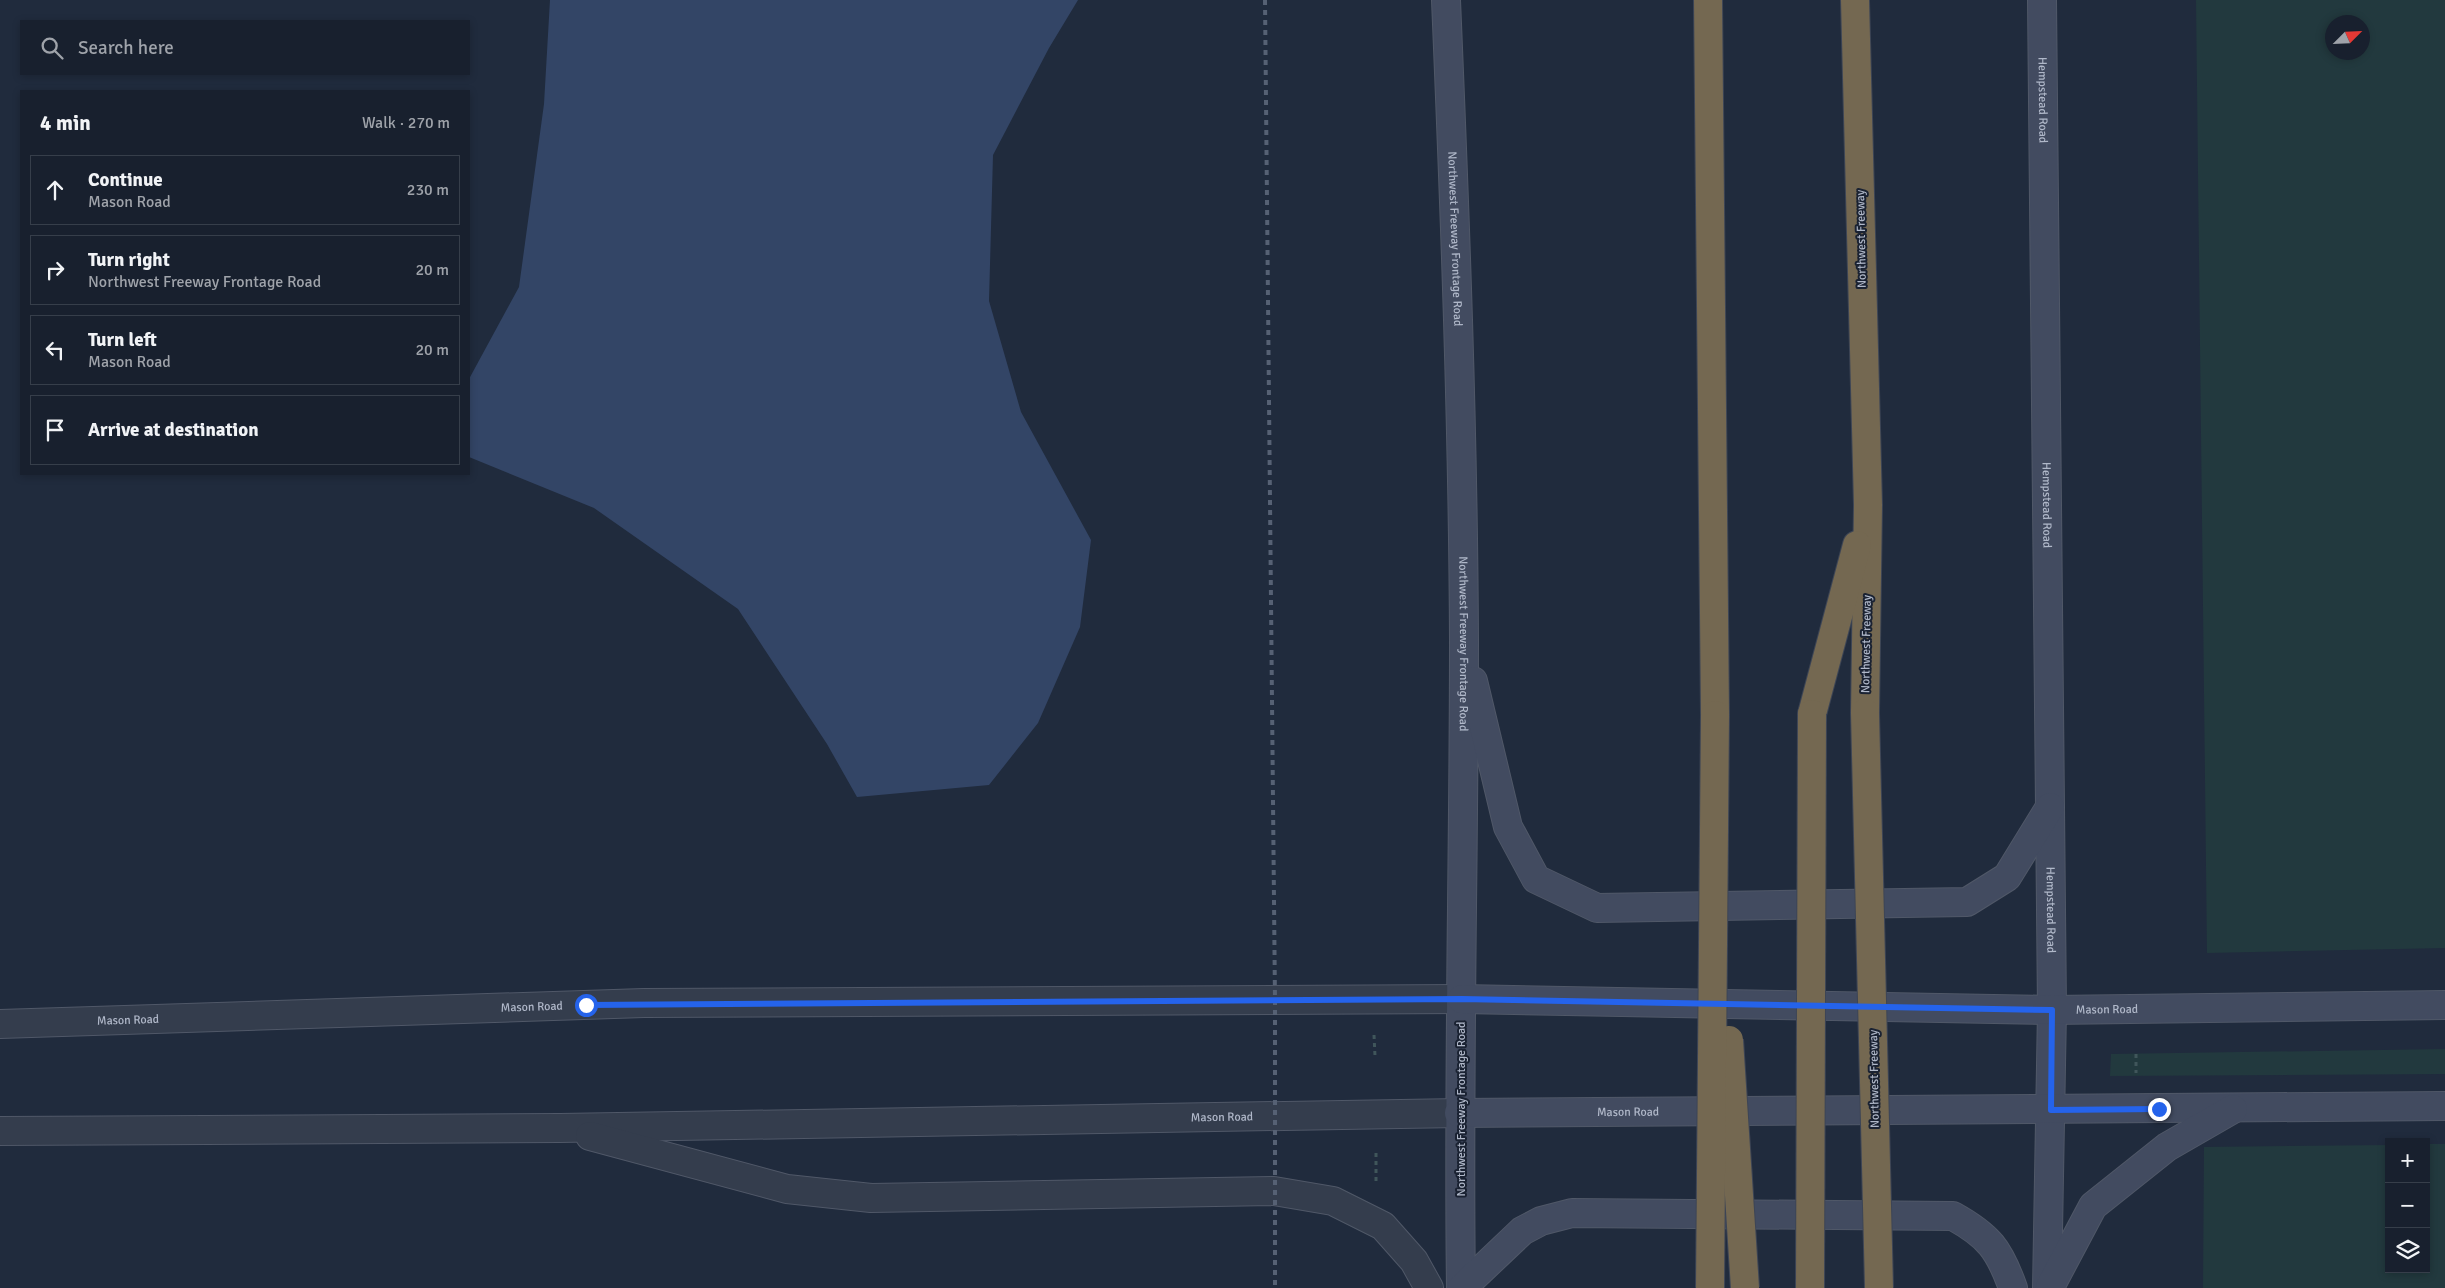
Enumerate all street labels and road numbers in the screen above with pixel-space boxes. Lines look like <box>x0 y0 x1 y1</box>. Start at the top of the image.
street label: Hempstead Road <box>2035 57 2050 143</box>
street label: Northwest Freeway Frontage Road <box>1444 151 1465 327</box>
street label: Northwest Freeway <box>1853 189 1870 288</box>
street label: Hempstead Road <box>2039 462 2054 548</box>
street label: Northwest Freeway Frontage Road <box>1455 556 1471 731</box>
street label: Northwest Freeway <box>1858 594 1875 693</box>
street label: Hempstead Road <box>2043 867 2058 953</box>
street label: Mason Road <box>500 999 563 1016</box>
street label: Mason Road <box>2076 1002 2138 1018</box>
street label: Mason Road <box>97 1012 159 1029</box>
street label: Northwest Freeway Frontage Road <box>1454 1022 1469 1196</box>
street label: Northwest Freeway <box>1866 1029 1883 1128</box>
street label: Mason Road <box>1597 1105 1659 1120</box>
street label: Mason Road <box>1191 1109 1253 1125</box>

